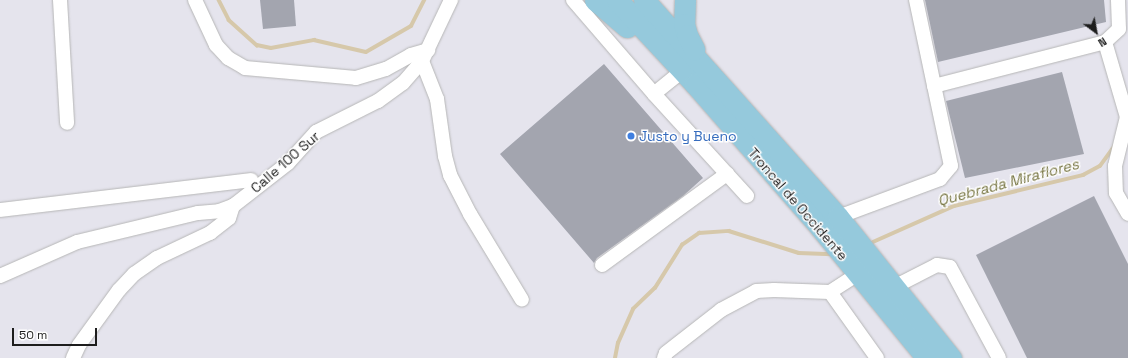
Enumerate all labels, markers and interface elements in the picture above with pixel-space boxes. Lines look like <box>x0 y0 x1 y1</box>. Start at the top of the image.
north arrow <box>1076 12 1116 52</box>
text: N <box>1096 34 1109 50</box>
street label: Calle 100 Sur <box>247 128 323 196</box>
place label: Justo y Bueno <box>639 128 737 144</box>
marker: Justo y Bueno <box>626 131 636 141</box>
street label: Troncal de Occidente <box>745 144 851 264</box>
water label: Quebrada Miraflores <box>935 155 1081 209</box>
scale bar <box>14 320 99 346</box>
text: 50 m <box>19 327 47 343</box>

